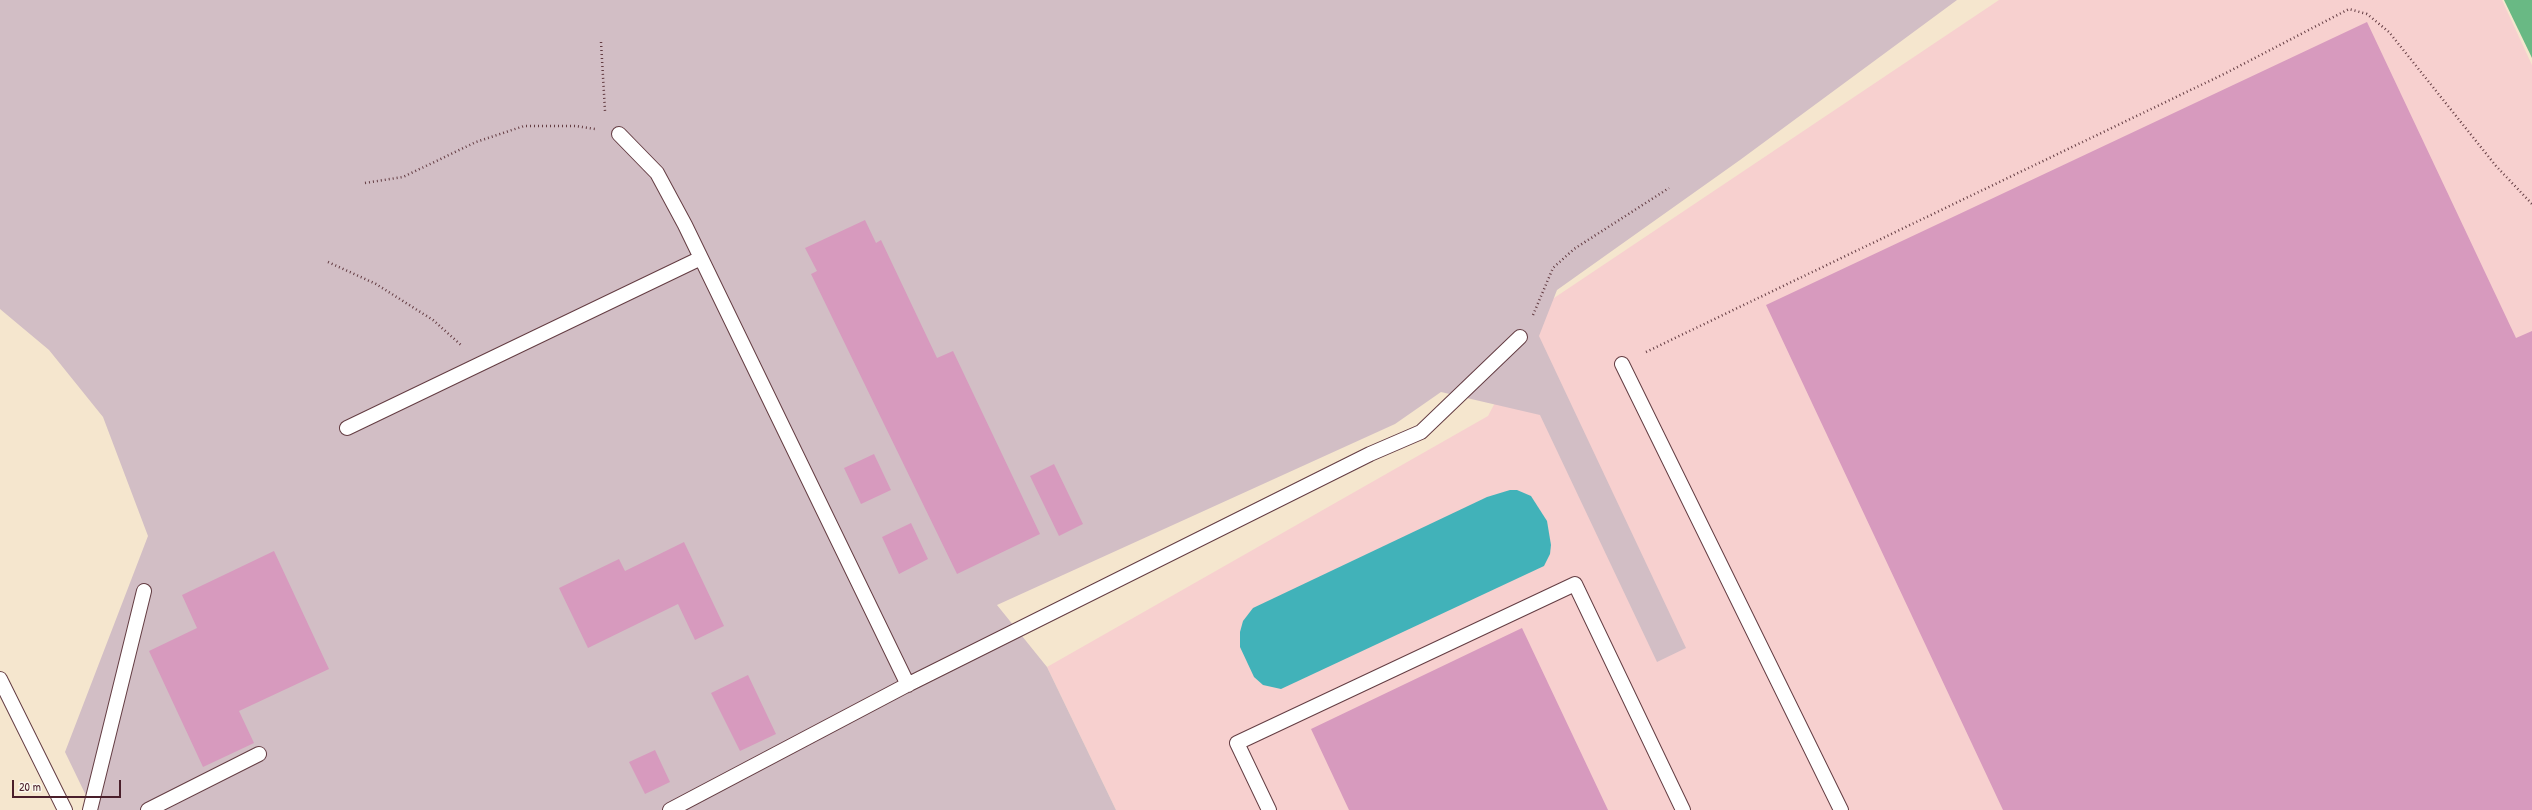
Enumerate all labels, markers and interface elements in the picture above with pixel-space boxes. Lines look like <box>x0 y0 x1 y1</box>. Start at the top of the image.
scale bar <box>14 772 123 798</box>
text: 20 m <box>19 778 41 795</box>

